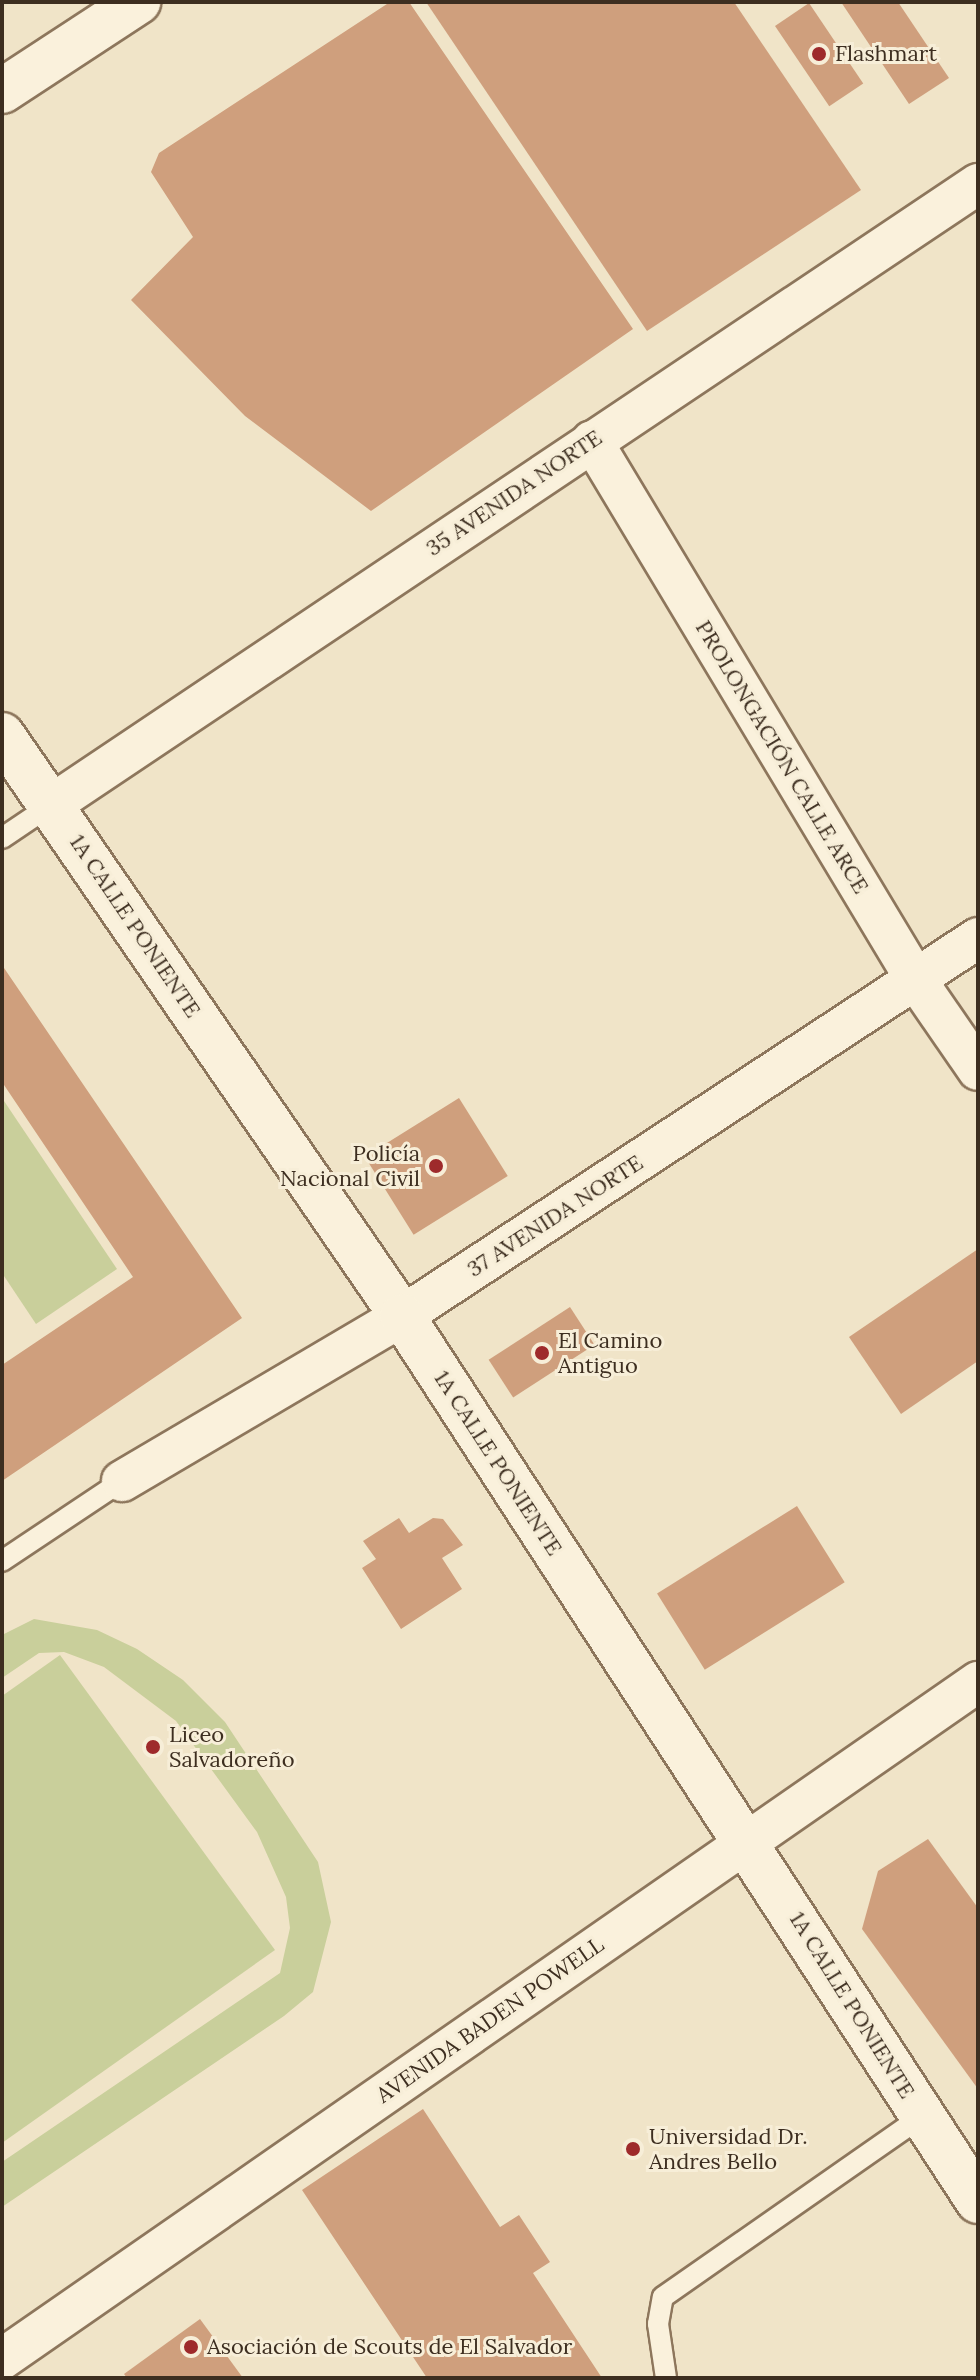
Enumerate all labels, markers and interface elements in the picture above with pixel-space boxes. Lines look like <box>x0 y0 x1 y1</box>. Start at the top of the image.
place label: Flashmart <box>835 41 937 67</box>
marker: Flashmart <box>810 45 828 63</box>
street label: 35 AVENIDA NORTE <box>421 424 607 562</box>
street label: PROLONGACIÓN CALLE ARCE <box>690 616 874 898</box>
street label: 1A CALLE PONIENTE <box>64 830 206 1022</box>
place label: Policía Nacional Civil <box>280 1140 420 1192</box>
street label: 37 AVENIDA NORTE <box>462 1149 648 1283</box>
marker: Policía Nacional Civil <box>427 1157 445 1175</box>
place label: El Camino Antiguo <box>558 1327 662 1378</box>
marker: El Camino Antiguo <box>533 1344 551 1362</box>
street label: 1A CALLE PONIENTE <box>428 1366 568 1560</box>
place label: Liceo Salvadoreño <box>169 1721 295 1772</box>
marker: Liceo Salvadoreño <box>144 1738 162 1756</box>
street label: 1A CALLE PONIENTE <box>784 1907 920 2103</box>
street label: AVENIDA BADEN POWELL <box>371 1931 609 2109</box>
place label: Universidad Dr. Andres Bello <box>649 2123 808 2174</box>
marker: Universidad Dr. Andres Bello <box>624 2140 642 2158</box>
place label: Asociación de Scouts de El Salvador <box>207 2334 572 2360</box>
marker: Asociación de Scouts de El Salvador <box>182 2338 200 2356</box>

